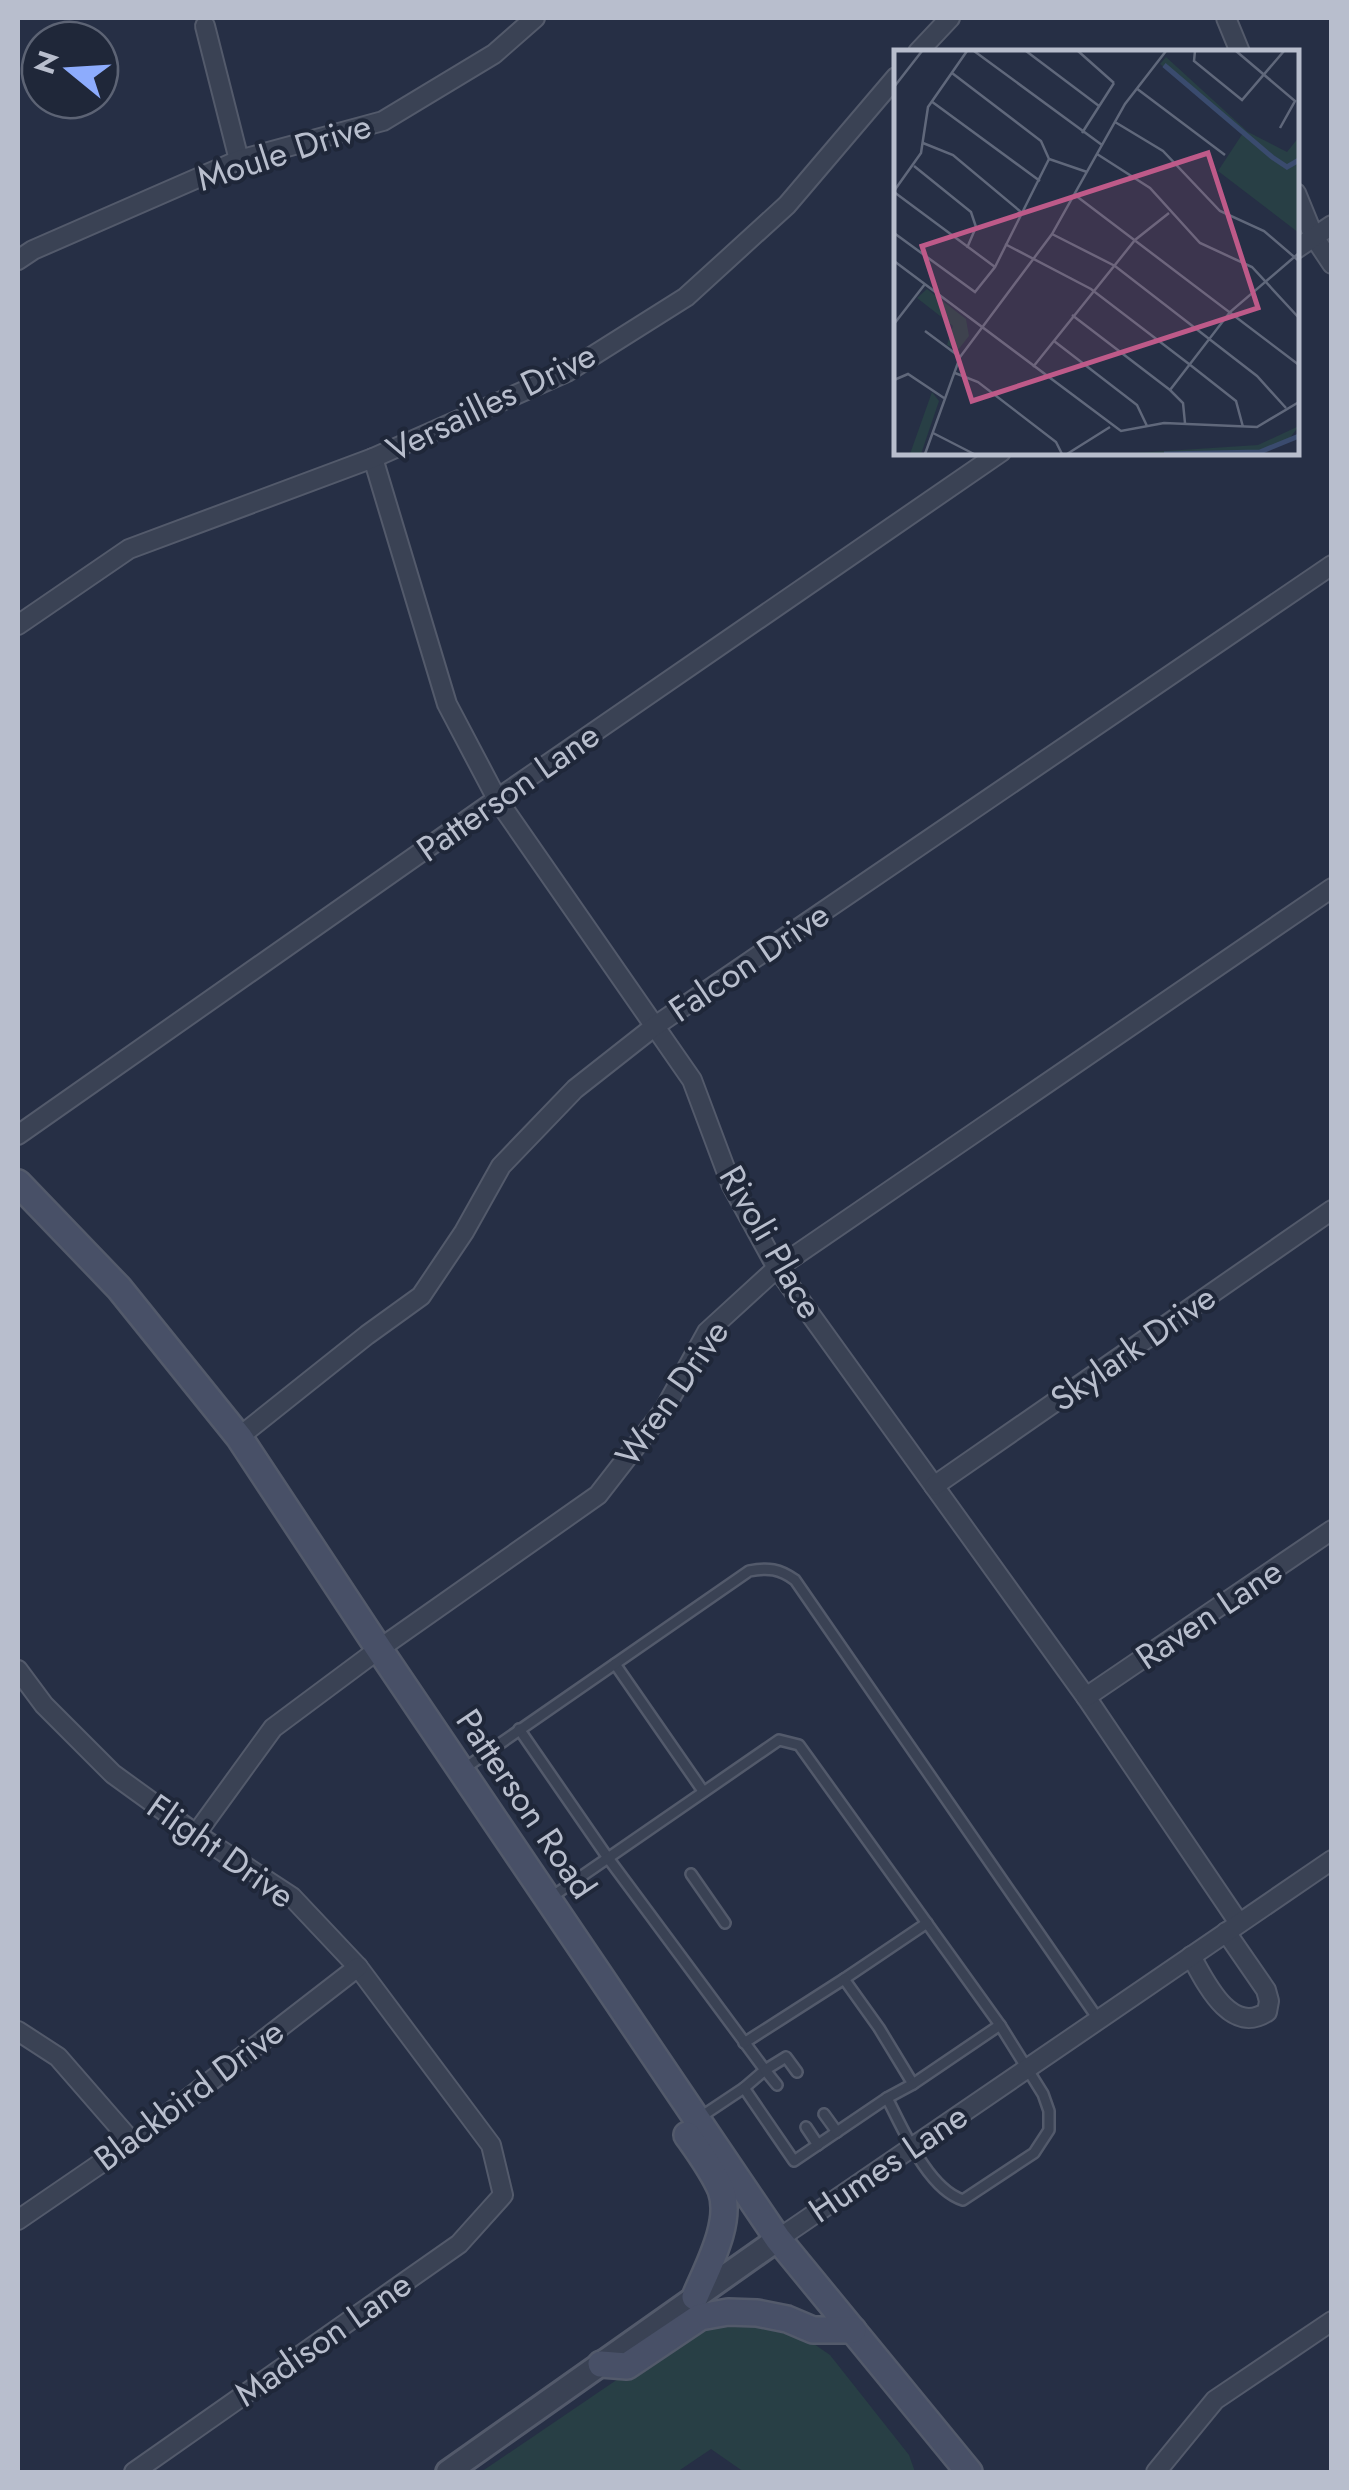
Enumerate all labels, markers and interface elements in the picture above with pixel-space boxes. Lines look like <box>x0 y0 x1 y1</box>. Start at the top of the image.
north arrow <box>20 20 120 120</box>
text: N <box>24 46 70 79</box>
inset map <box>894 50 1299 455</box>
street label: Moule Drive <box>191 100 377 204</box>
street label: Versailles Drive <box>378 330 604 474</box>
street label: Patterson Lane <box>406 710 610 874</box>
street label: Falcon Drive <box>659 890 839 1034</box>
street label: Rivoli Place <box>707 1156 835 1328</box>
street label: Skylark Drive <box>1040 1273 1226 1423</box>
street label: Wren Drive <box>603 1310 741 1476</box>
street label: Raven Lane <box>1126 1547 1292 1681</box>
street label: Patterson Road <box>444 1699 608 1909</box>
street label: Flight Drive <box>137 1782 305 1920</box>
street label: Blackbird Drive <box>84 2007 294 2183</box>
street label: Humes Lane <box>798 2091 978 2235</box>
street label: Madison Lane <box>225 2260 421 2418</box>

